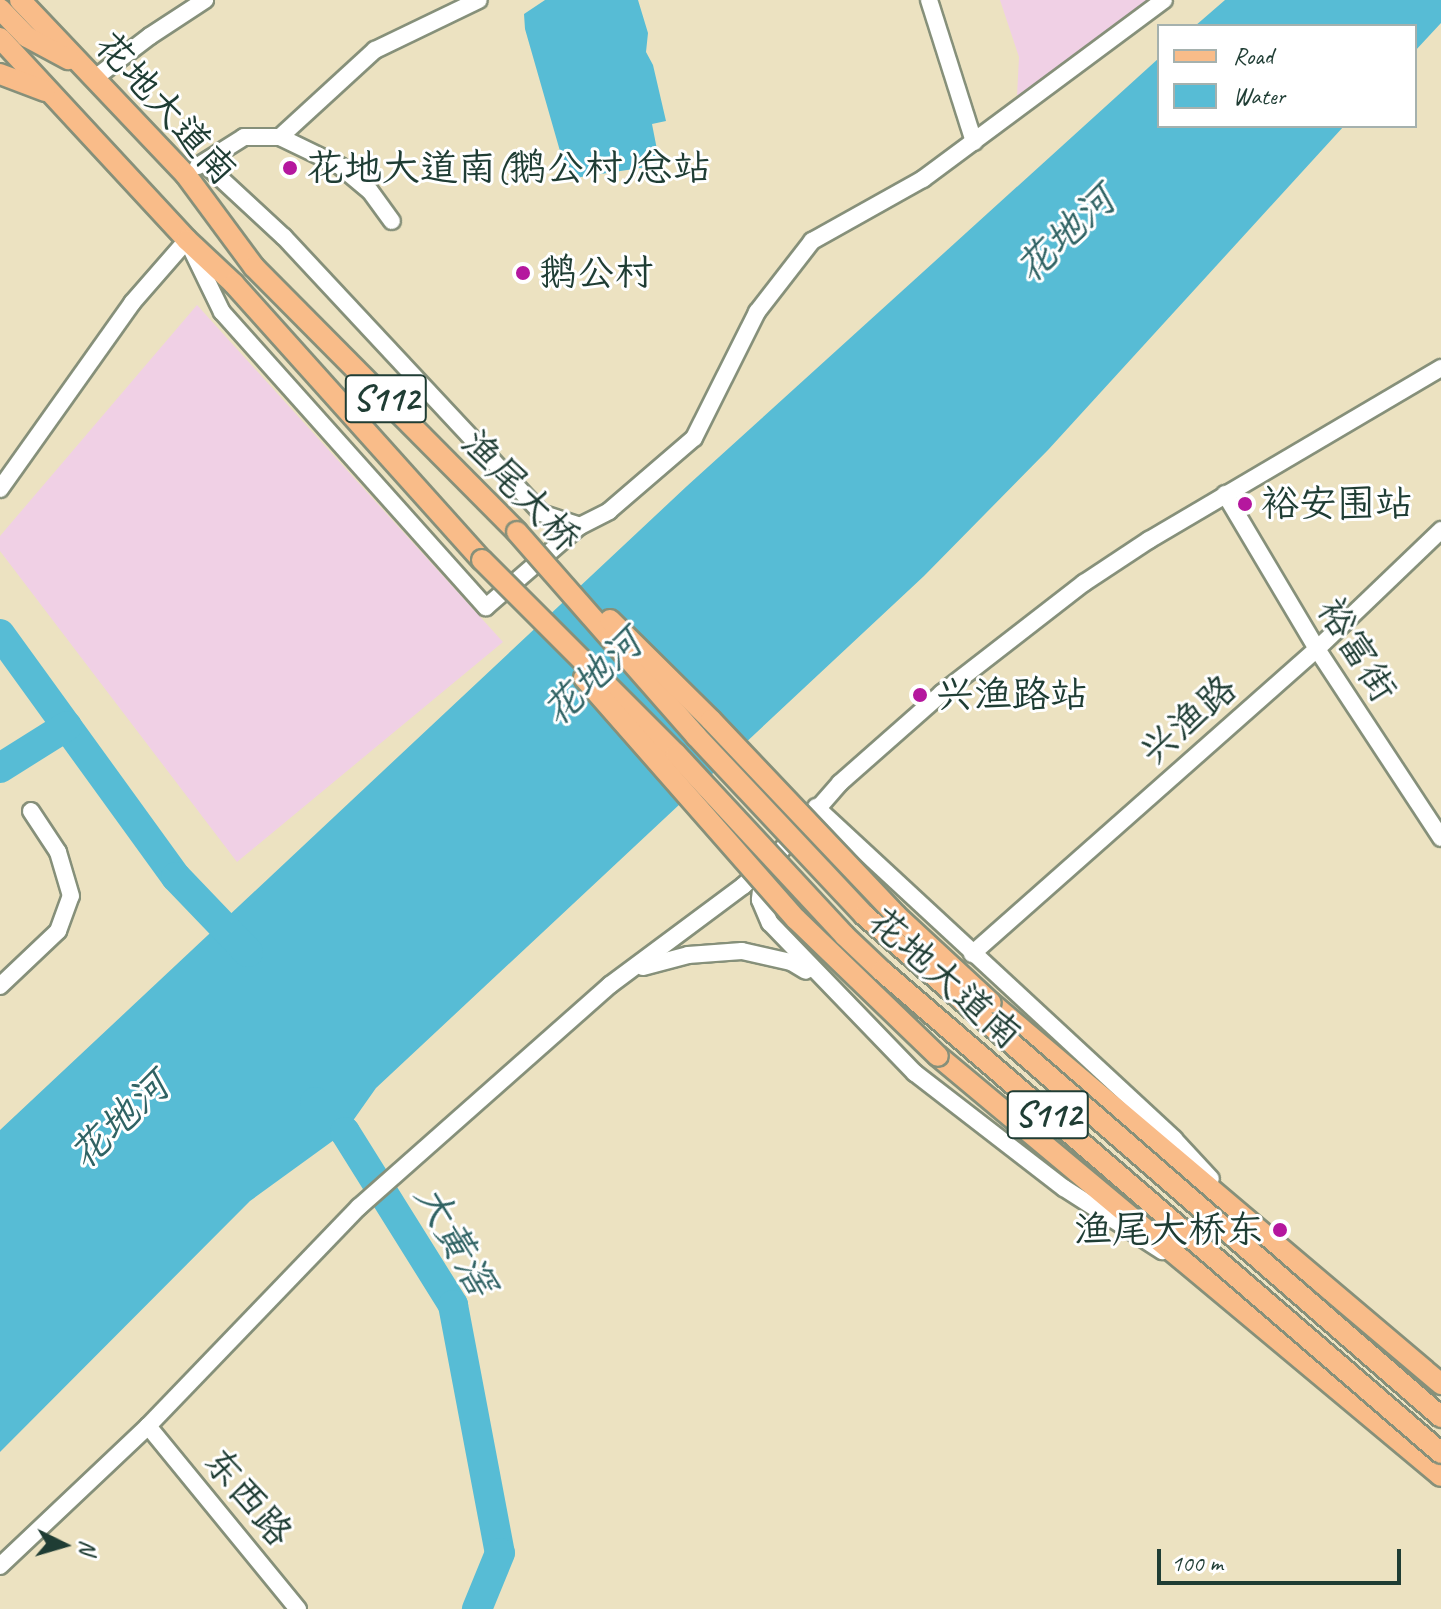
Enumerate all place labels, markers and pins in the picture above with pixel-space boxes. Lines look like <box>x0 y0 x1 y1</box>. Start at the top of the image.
place label: 花地大道南(鹅公村)总站 <box>306 145 711 191</box>
marker: 花地大道南(鹅公村)总站 <box>281 159 299 177</box>
place label: 鹅公村 <box>539 250 653 296</box>
marker: 鹅公村 <box>514 264 532 282</box>
place label: 裕安围站 <box>1261 481 1413 527</box>
marker: 裕安围站 <box>1236 495 1254 513</box>
place label: 兴渔路站 <box>936 672 1088 718</box>
marker: 兴渔路站 <box>911 686 929 704</box>
place label: 渔尾大桥东 <box>1074 1207 1264 1253</box>
marker: 渔尾大桥东 <box>1271 1221 1289 1239</box>

